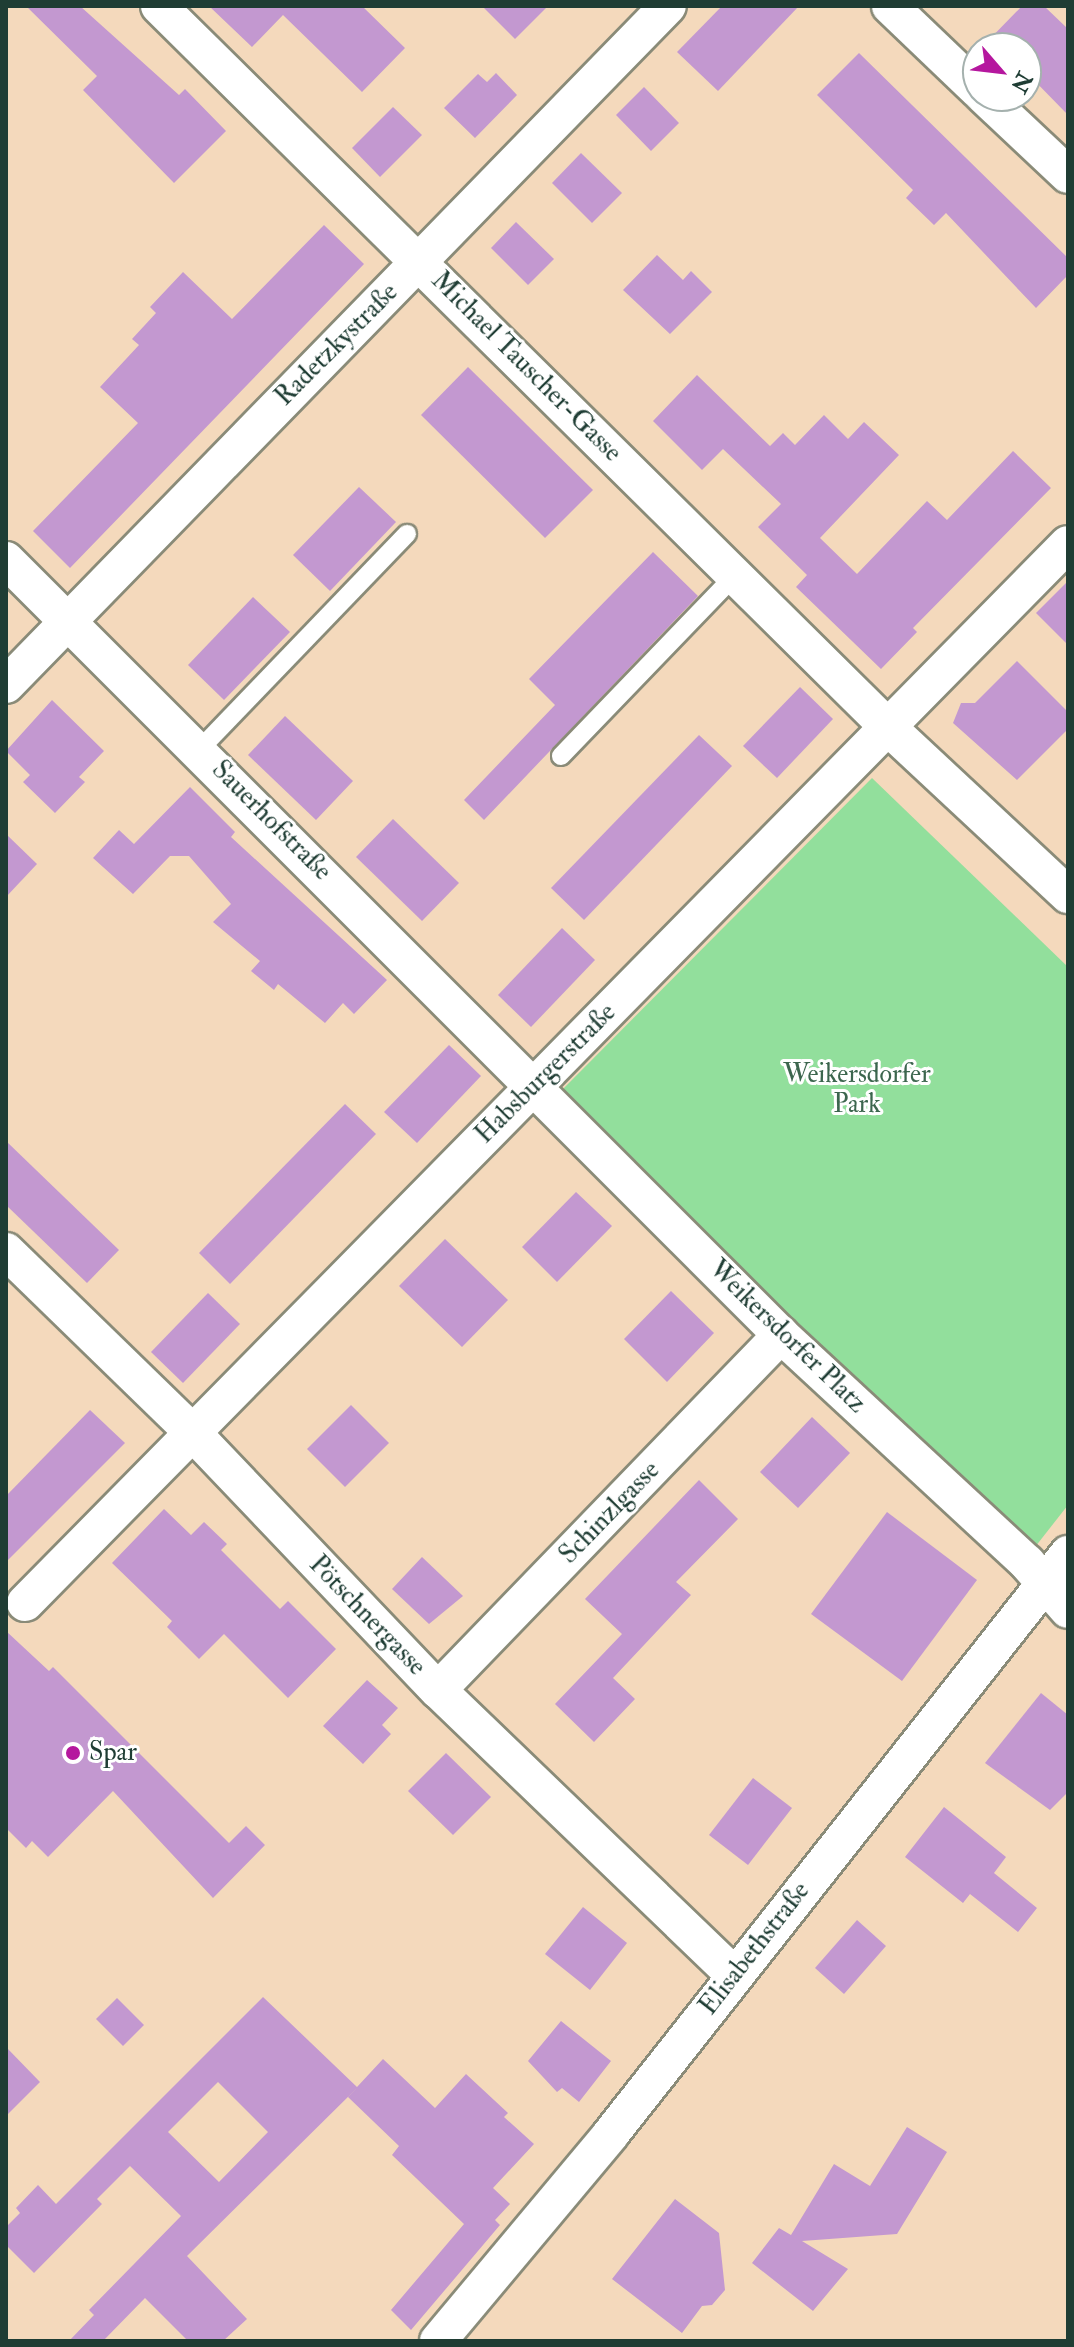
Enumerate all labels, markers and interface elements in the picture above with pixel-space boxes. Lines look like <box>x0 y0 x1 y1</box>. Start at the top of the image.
north arrow <box>962 32 1042 112</box>
text: N <box>1004 67 1038 98</box>
street label: Michael Tauscher-Gasse <box>424 265 628 469</box>
street label: Radetzkystraße <box>269 277 405 413</box>
street label: Sauerhofstraße <box>205 755 337 887</box>
street label: Habsburgerstraße <box>469 997 623 1151</box>
park label: Weikersdorfer Park <box>783 1059 931 1120</box>
street label: Weikersdorfer Platz <box>702 1254 872 1420</box>
street label: Schinzlgasse <box>554 1455 666 1571</box>
street label: Pötschnergasse <box>302 1550 432 1682</box>
place label: Spar <box>89 1737 137 1769</box>
marker: Spar <box>64 1744 82 1762</box>
street label: Elisabethstraße <box>693 1876 817 2022</box>

